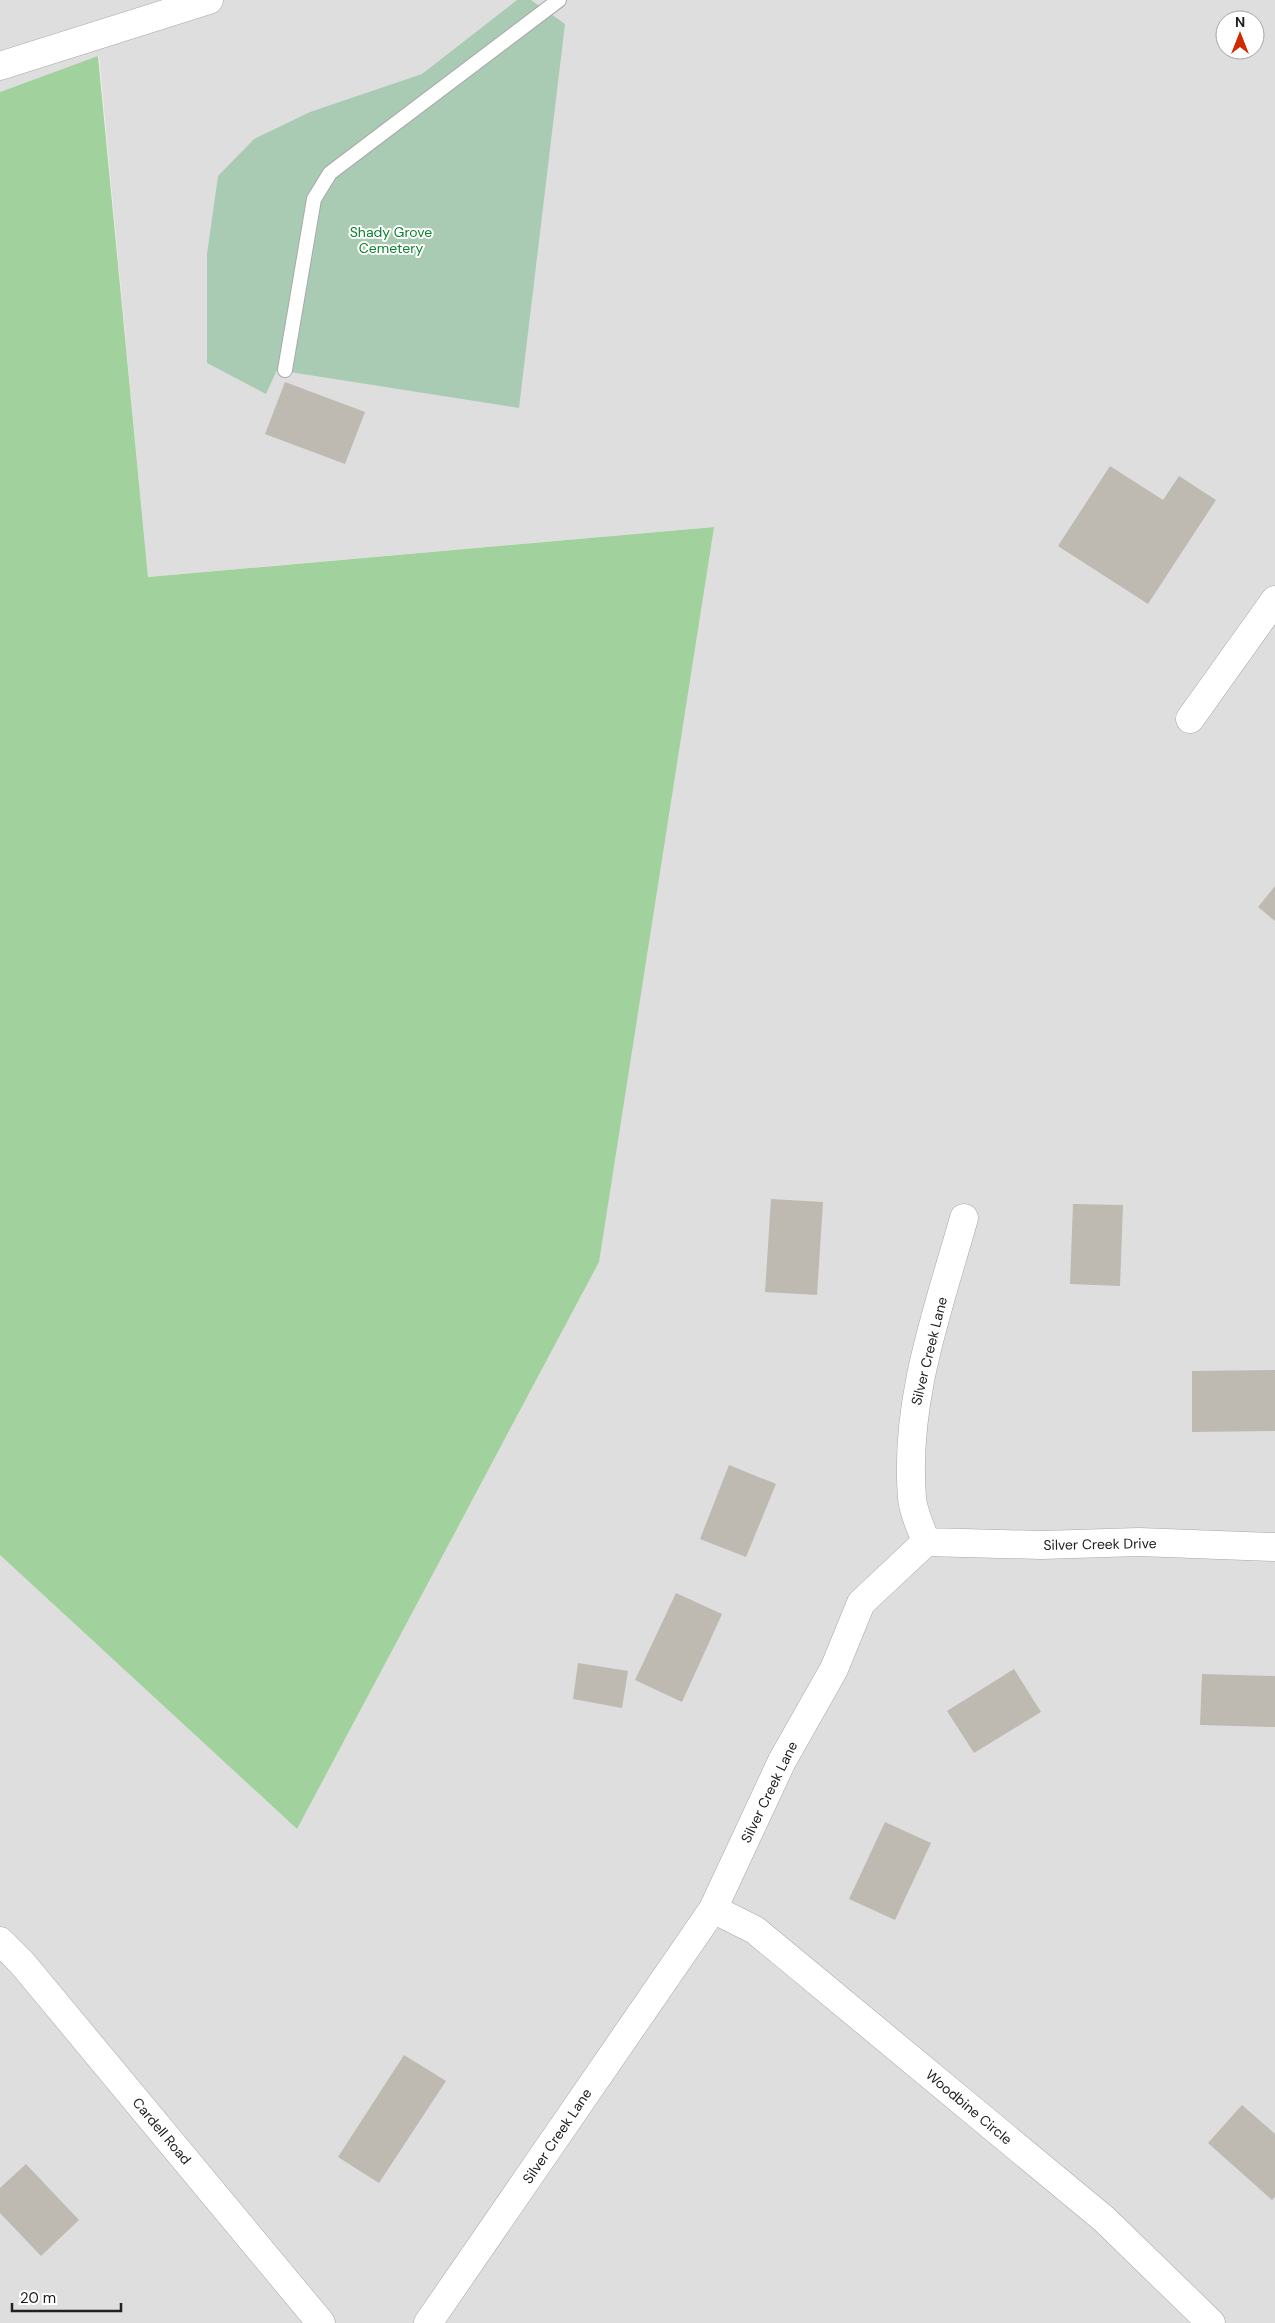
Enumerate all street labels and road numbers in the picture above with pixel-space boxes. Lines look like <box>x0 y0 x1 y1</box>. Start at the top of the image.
street label: Silver Creek Lane <box>907 1295 951 1407</box>
street label: Silver Creek Drive <box>1043 1534 1157 1554</box>
street label: Silver Creek Lane <box>737 1738 801 1846</box>
street label: Woodbine Circle <box>922 2066 1016 2148</box>
street label: Silver Creek Lane <box>518 2085 596 2187</box>
street label: Cardell Road <box>129 2094 195 2168</box>

